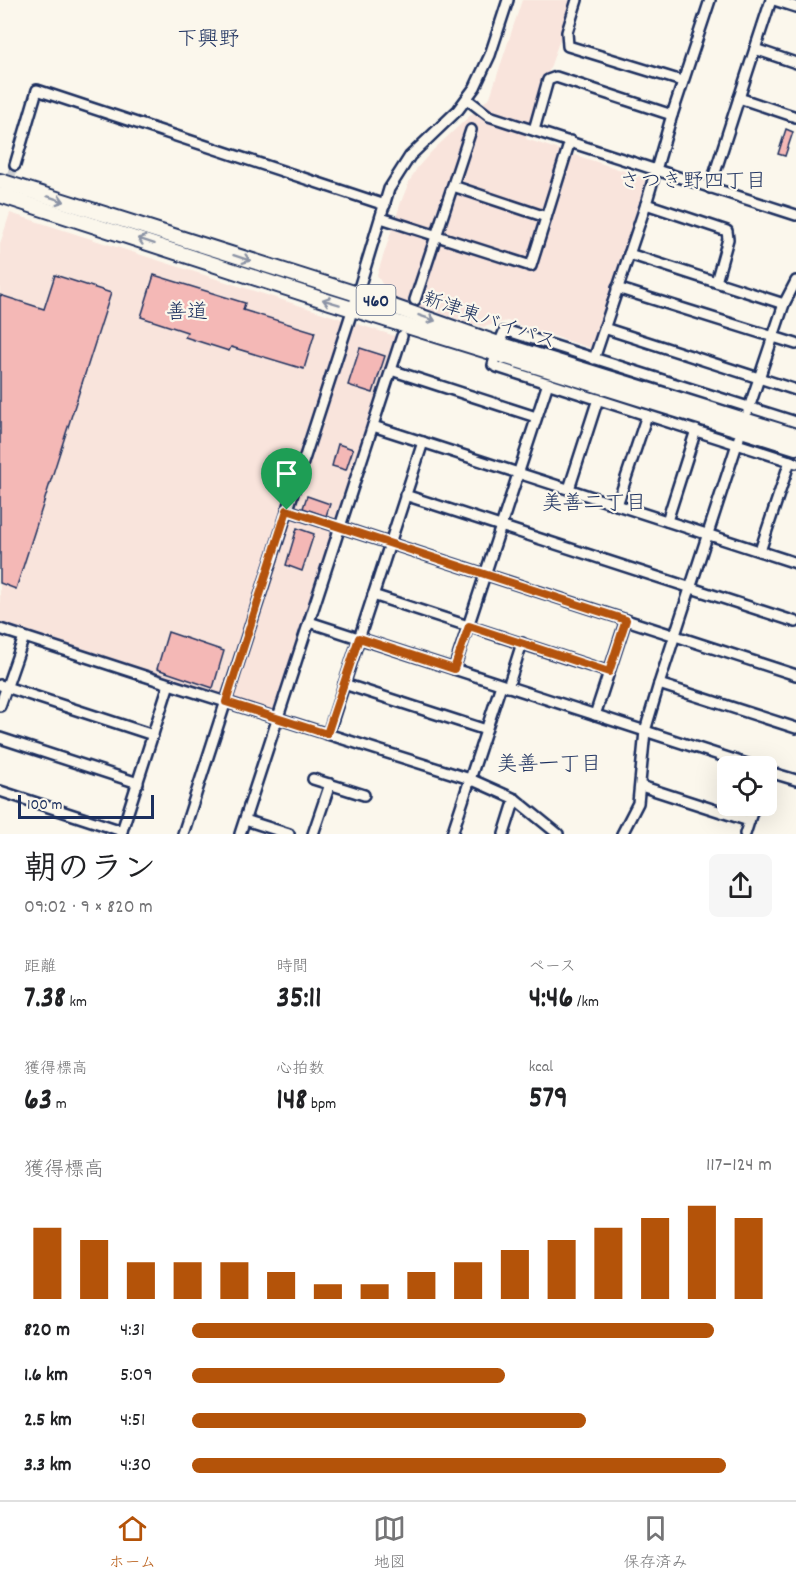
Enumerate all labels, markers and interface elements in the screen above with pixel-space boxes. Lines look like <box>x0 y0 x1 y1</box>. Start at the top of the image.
district label: 下興野 <box>177 26 240 56</box>
district label: さつき野四丁目 <box>620 168 767 198</box>
one-way arrow <box>46 194 65 205</box>
one-way arrow <box>137 235 156 246</box>
one-way arrow <box>232 253 251 264</box>
road number: 460 <box>356 285 395 315</box>
street label: 新津東バイパス <box>418 286 560 358</box>
one-way arrow <box>322 296 341 307</box>
district label: 善道 <box>166 299 208 329</box>
one-way arrow <box>417 314 436 325</box>
pin <box>261 448 312 510</box>
icon: arrive <box>270 457 303 490</box>
district label: 美善二丁目 <box>542 490 647 520</box>
district label: 美善一丁目 <box>497 751 602 781</box>
map controls <box>717 756 777 816</box>
button: locate <box>717 756 777 816</box>
scale bar <box>18 792 154 820</box>
text: 100 m <box>27 794 63 817</box>
text: 朝のラン <box>24 848 156 895</box>
button: share <box>709 854 772 917</box>
text: 09:02 · 9 × 820 m <box>24 894 153 922</box>
text: 距離 <box>24 956 56 979</box>
text: 時間 <box>276 956 308 979</box>
text: ペース <box>529 956 576 979</box>
text: 7.38 <box>24 979 66 1022</box>
text: 35:11 <box>276 979 322 1022</box>
text: 4:46 <box>529 979 573 1022</box>
text: km <box>66 991 87 1014</box>
text: /km <box>573 991 599 1014</box>
text: kcal <box>529 1056 553 1079</box>
text: 獲得標高 <box>24 1058 88 1081</box>
text: 心拍数 <box>276 1058 324 1081</box>
text: 579 <box>529 1079 568 1122</box>
text: 63 <box>24 1081 52 1124</box>
text: 148 <box>276 1081 307 1124</box>
text: m <box>52 1093 67 1116</box>
text: bpm <box>307 1093 336 1116</box>
text: 117–124 m <box>706 1152 772 1180</box>
text: 獲得標高 <box>24 1157 104 1185</box>
text: 820 m <box>24 1317 70 1345</box>
text: 4:31 <box>120 1317 145 1345</box>
text: 1.6 km <box>24 1362 68 1390</box>
text: 5:09 <box>120 1362 153 1390</box>
text: 2.5 km <box>24 1407 72 1435</box>
text: 4:51 <box>120 1407 145 1435</box>
text: 3.3 km <box>24 1452 72 1480</box>
text: 4:30 <box>120 1452 151 1480</box>
tab: ホーム <box>109 1512 156 1575</box>
tab: 地図 <box>373 1512 406 1575</box>
tab: 保存済み <box>623 1512 687 1575</box>

